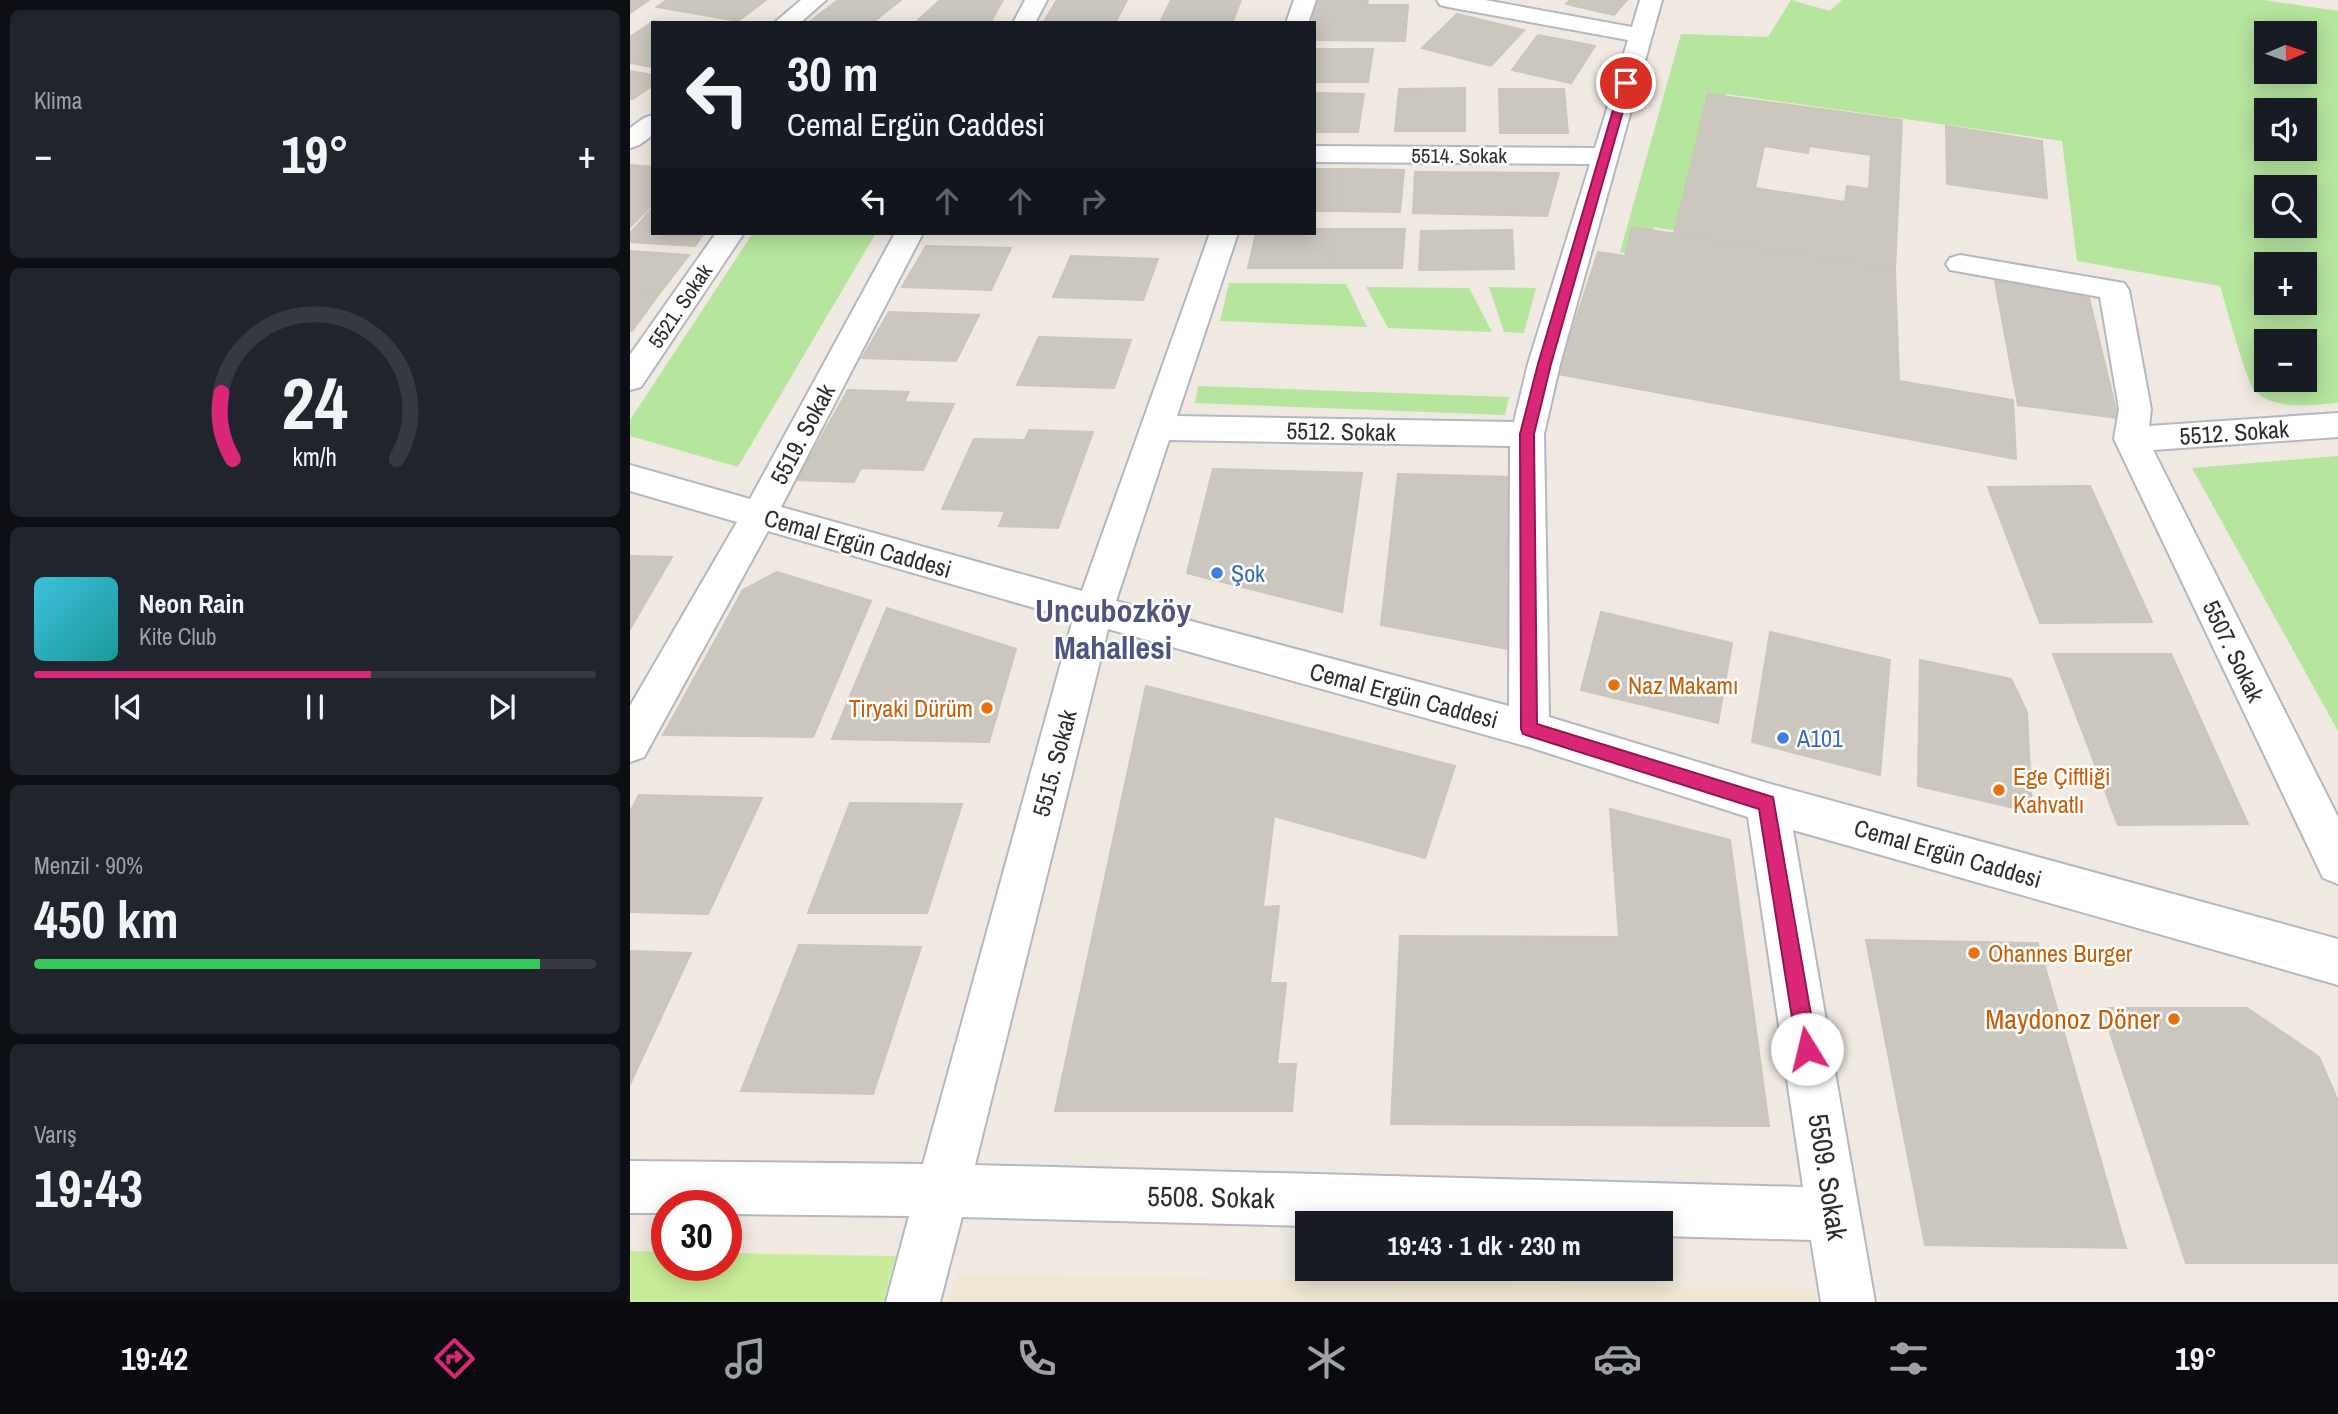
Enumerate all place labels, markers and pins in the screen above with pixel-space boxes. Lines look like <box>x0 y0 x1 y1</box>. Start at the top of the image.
pin <box>1596 53 1656 113</box>
place label: Şok <box>1231 557 1265 589</box>
marker: Şok <box>1209 565 1225 581</box>
place label: Naz Makamı <box>1628 669 1738 701</box>
marker: Naz Makamı <box>1606 677 1622 693</box>
place label: Tiryaki Dürüm <box>849 692 973 724</box>
marker: Tiryaki Dürüm <box>979 700 995 716</box>
place label: A101 <box>1796 722 1843 754</box>
marker: A101 <box>1775 730 1791 746</box>
place label: Ege Çiftliği Kahvatlı <box>2013 760 2110 820</box>
marker: Ege Çiftliği Kahvatlı <box>1991 782 2007 798</box>
place label: Ohannes Burger <box>1988 937 2133 969</box>
marker: Ohannes Burger <box>1966 945 1982 961</box>
place label: Maydonoz Döner <box>1985 1000 2160 1038</box>
marker: Maydonoz Döner <box>2166 1011 2182 1027</box>

